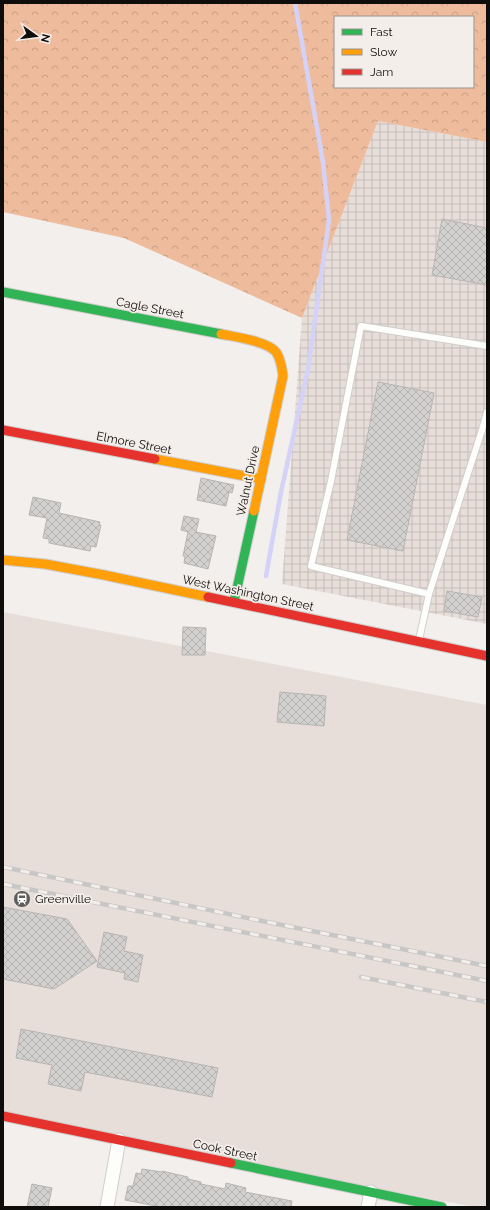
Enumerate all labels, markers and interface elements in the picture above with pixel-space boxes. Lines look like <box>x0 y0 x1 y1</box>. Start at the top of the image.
north arrow <box>16 16 56 56</box>
legend <box>334 16 474 88</box>
text: Fast <box>370 25 393 39</box>
text: N <box>38 33 53 44</box>
text: Slow <box>370 45 397 59</box>
text: Jam <box>370 65 393 79</box>
street label: Cagle Street <box>115 295 185 321</box>
street label: Elmore Street <box>95 429 173 457</box>
street label: Walnut Drive <box>234 445 262 517</box>
street label: West Washington Street <box>181 572 315 614</box>
station icon: Greenville <box>12 889 32 909</box>
place label: Greenville <box>35 892 91 906</box>
street label: Cook Street <box>192 1136 258 1164</box>

